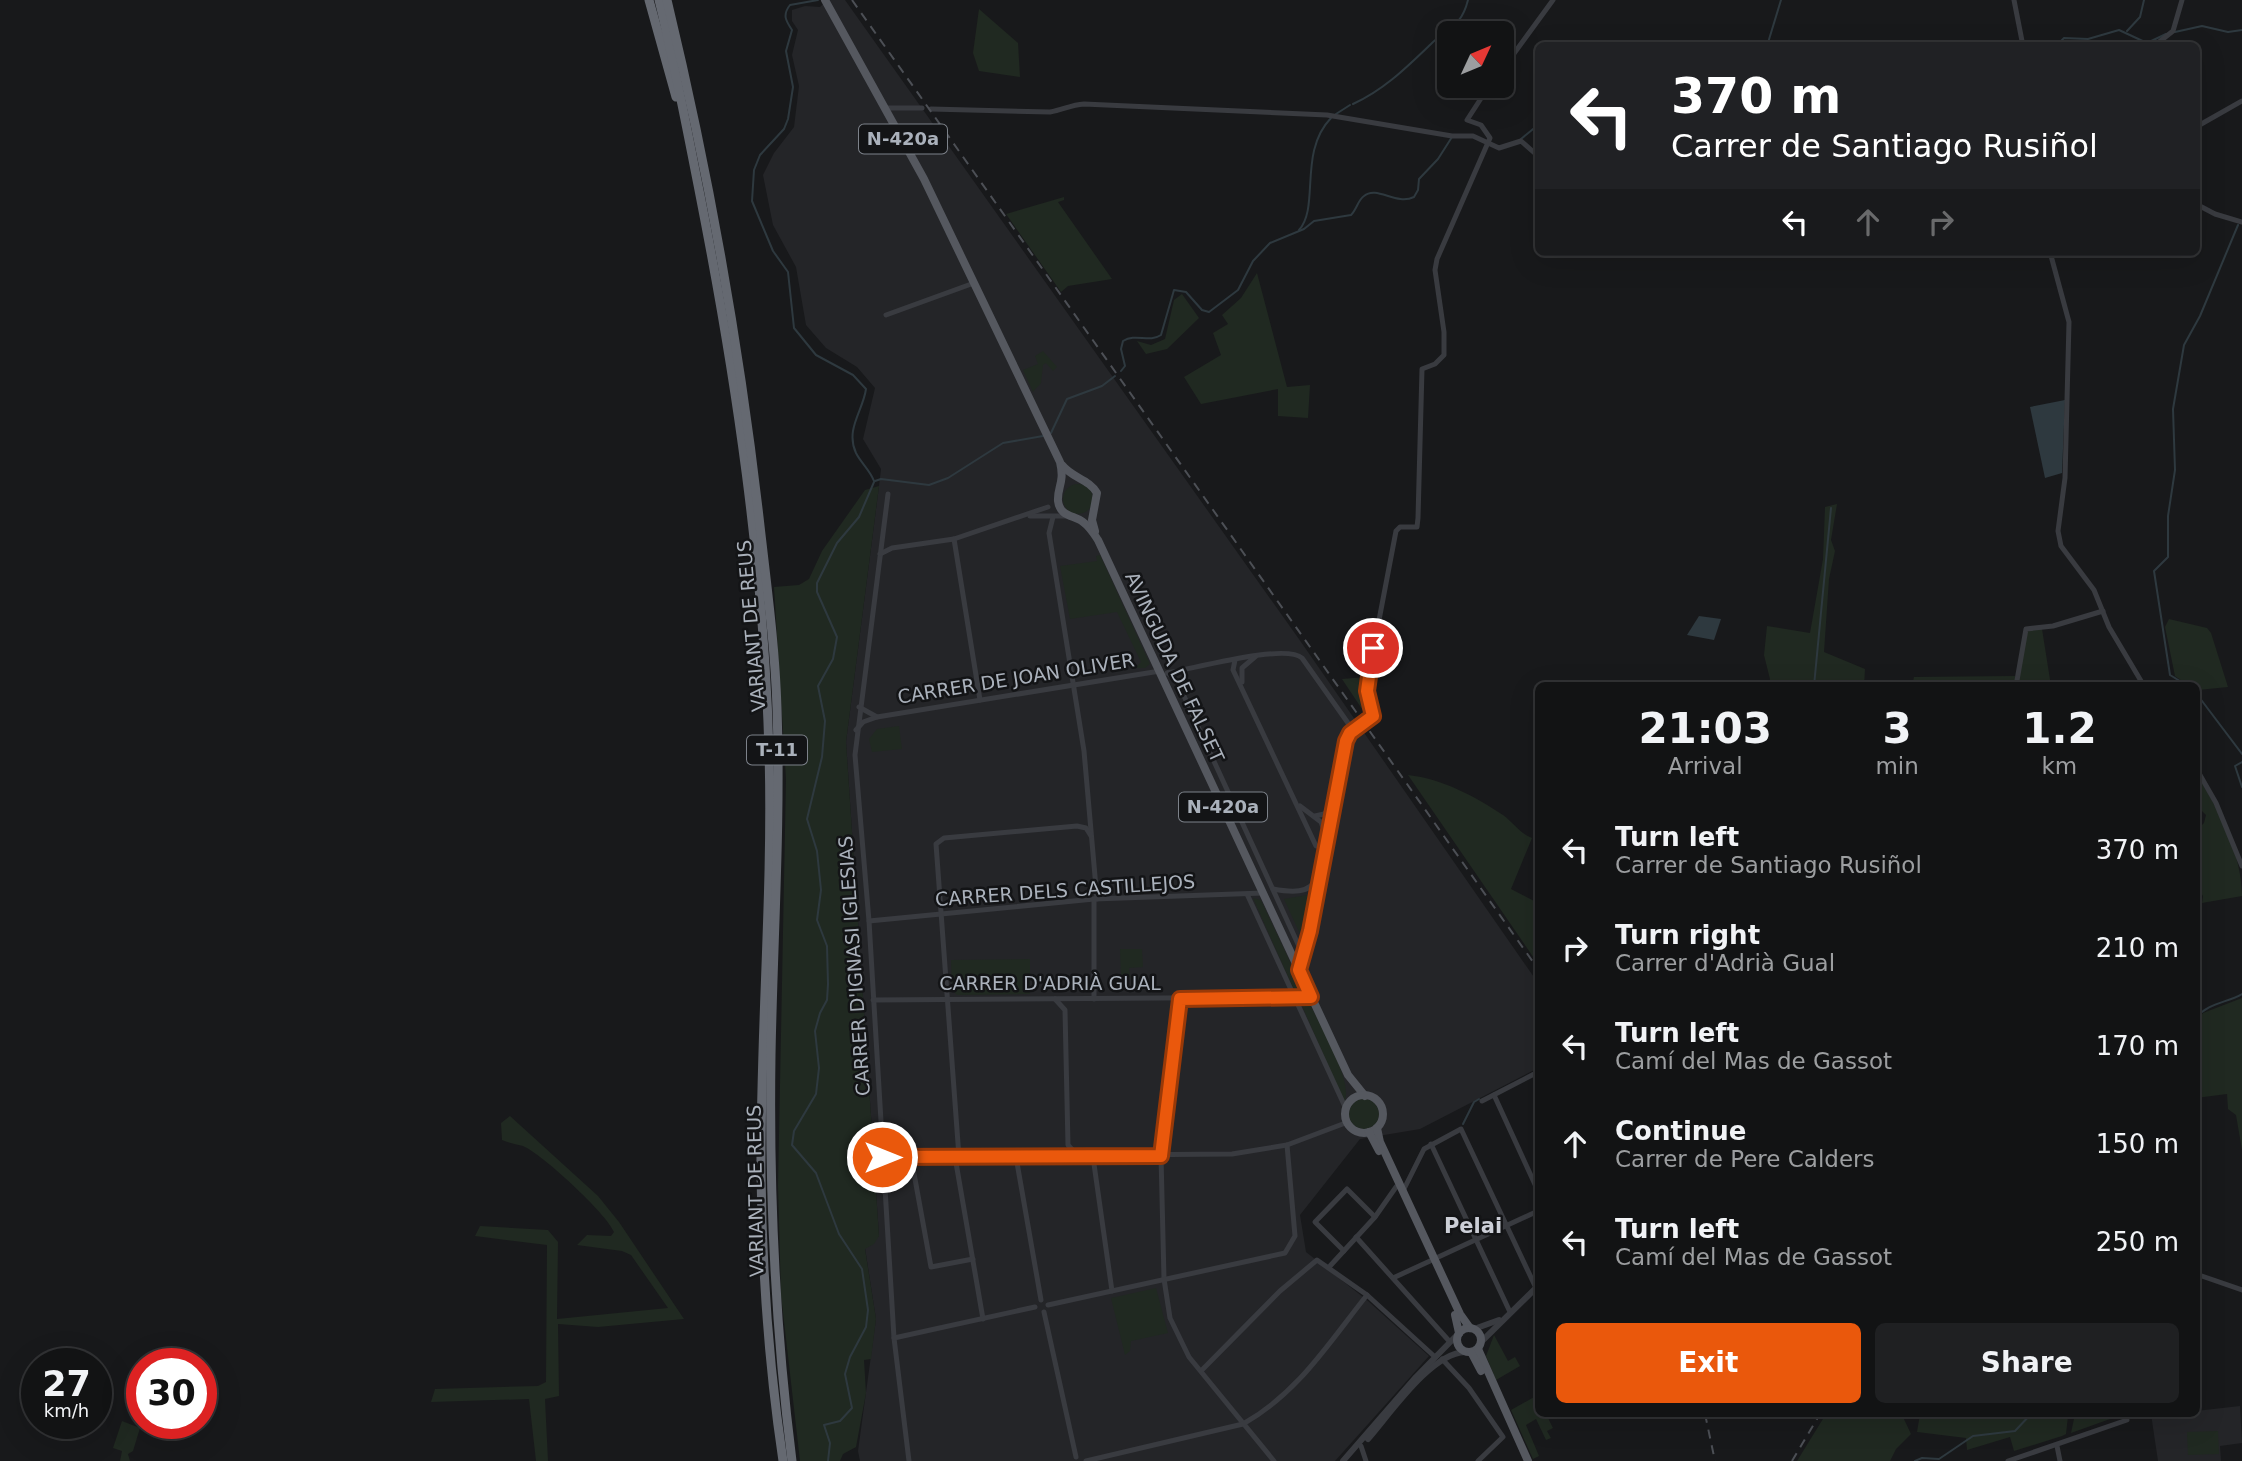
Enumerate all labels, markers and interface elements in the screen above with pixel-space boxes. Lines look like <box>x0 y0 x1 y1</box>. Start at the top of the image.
north arrow <box>1437 21 1514 98</box>
map controls <box>1437 21 1514 98</box>
text: 370 m <box>1671 68 1841 125</box>
icon: left <box>1556 70 1647 161</box>
road number: N-420a <box>859 124 947 154</box>
text: Carrer de Santiago Rusiñol <box>1671 127 2098 165</box>
icon: left <box>1776 203 1814 241</box>
icon: ahead <box>1849 203 1887 241</box>
icon: right <box>1922 203 1960 241</box>
street label: VARIANT DE REUS <box>733 539 769 713</box>
street label: AVINGUDA DE FALSET <box>1121 568 1229 766</box>
pin <box>1343 618 1403 678</box>
icon: arrive <box>1354 629 1392 667</box>
street label: CARRER DE JOAN OLIVER <box>896 648 1136 708</box>
text: 21:03 <box>1638 704 1772 753</box>
text: 3 <box>1883 704 1912 753</box>
text: 1.2 <box>2022 704 2097 753</box>
road number: T-11 <box>747 736 807 764</box>
text: Arrival <box>1668 753 1743 779</box>
text: min <box>1875 753 1919 779</box>
text: km <box>2042 753 2077 779</box>
road number: N-420a <box>1179 792 1267 822</box>
text: Turn left <box>1615 822 1739 852</box>
icon: left <box>1556 831 1594 869</box>
street label: CARRER D'IGNASI IGLESIAS <box>834 835 874 1097</box>
text: 370 m <box>2096 835 2179 865</box>
text: Carrer de Santiago Rusiñol <box>1615 852 1922 878</box>
street label: CARRER DELS CASTILLEJOS <box>934 870 1196 910</box>
text: Turn right <box>1615 920 1760 950</box>
icon: right <box>1556 929 1594 967</box>
text: 210 m <box>2096 933 2179 963</box>
text: Carrer d'Adrià Gual <box>1615 950 1835 976</box>
street label: CARRER D'ADRIÀ GUAL <box>939 972 1161 994</box>
text: Turn left <box>1615 1018 1739 1048</box>
icon: left <box>1556 1027 1594 1065</box>
text: 170 m <box>2096 1031 2179 1061</box>
text: Camí del Mas de Gassot <box>1615 1048 1892 1074</box>
street label: VARIANT DE REUS <box>742 1105 768 1277</box>
text: Continue <box>1615 1116 1746 1146</box>
position arrow <box>845 1120 919 1194</box>
icon: ahead <box>1556 1125 1594 1163</box>
text: 150 m <box>2096 1129 2179 1159</box>
text: Carrer de Pere Calders <box>1615 1146 1874 1172</box>
district label: Pelai <box>1444 1214 1502 1238</box>
text: Turn left <box>1615 1214 1739 1244</box>
icon: left <box>1556 1223 1594 1261</box>
text: 250 m <box>2096 1227 2179 1257</box>
text: Camí del Mas de Gassot <box>1615 1244 1892 1270</box>
button: Exit <box>1556 1323 1861 1403</box>
button: Share <box>1875 1323 2179 1403</box>
speed limit sign: 30 <box>126 1348 217 1439</box>
text: 27 <box>42 1364 91 1404</box>
text: km/h <box>44 1400 89 1421</box>

